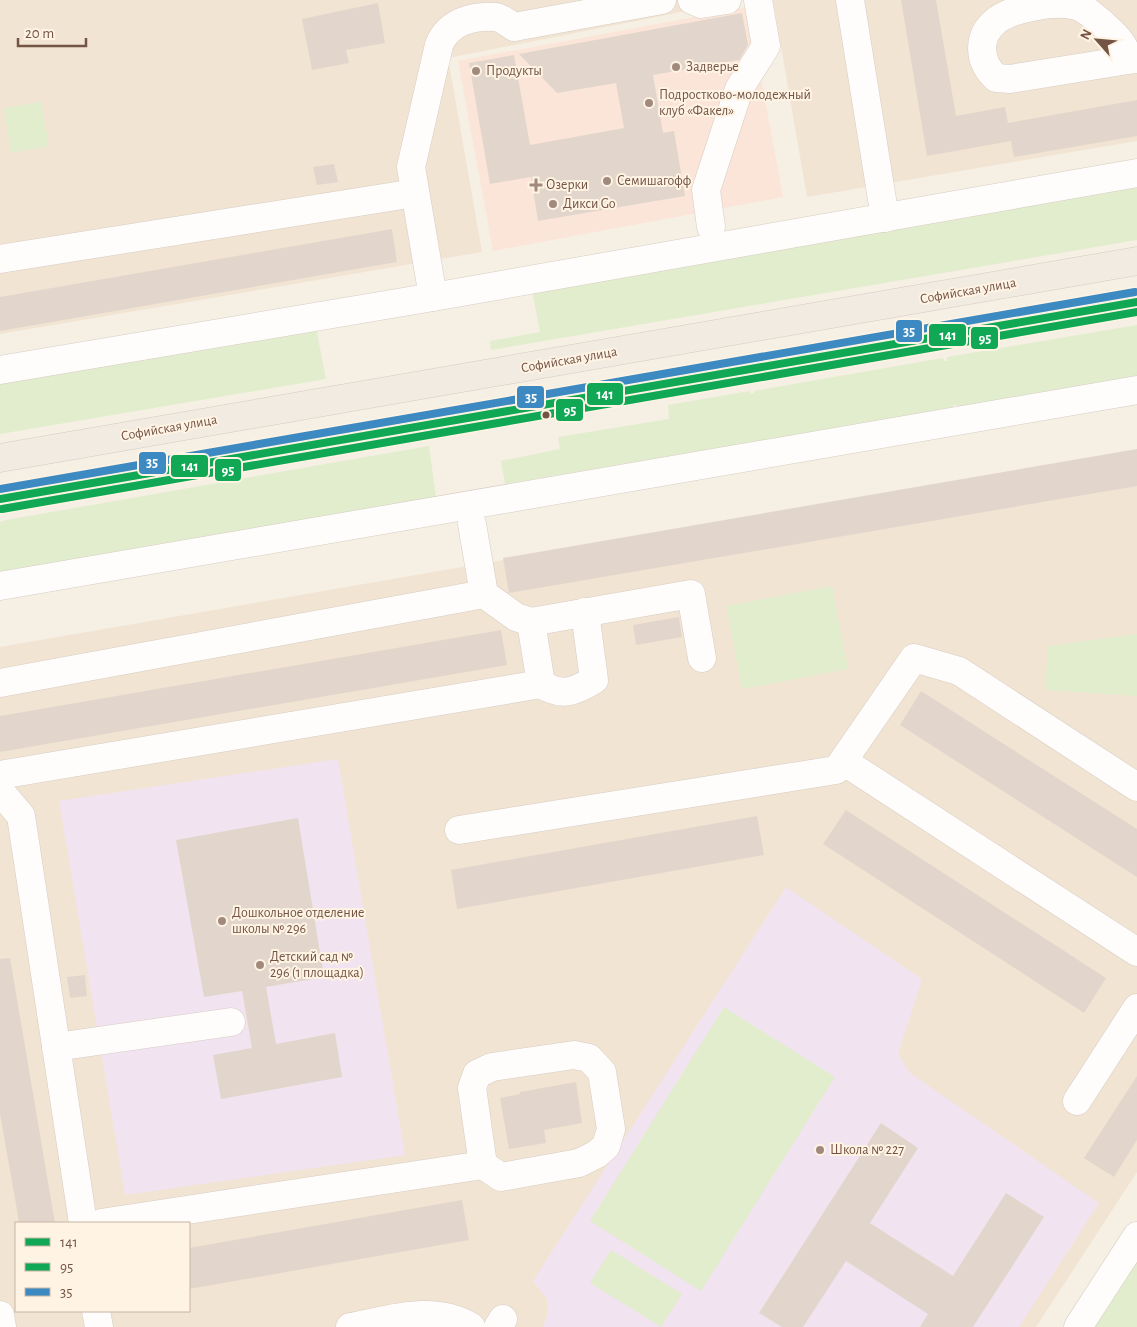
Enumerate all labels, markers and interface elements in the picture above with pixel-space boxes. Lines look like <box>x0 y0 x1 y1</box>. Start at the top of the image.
scale bar <box>18 15 85 47</box>
north arrow <box>1072 15 1122 65</box>
text: 20 m <box>25 26 54 41</box>
text: N <box>1078 27 1095 42</box>
place label: Задверье <box>686 60 739 74</box>
marker: Задверье <box>670 61 682 73</box>
place label: Продукты <box>486 64 542 78</box>
marker: Продукты <box>470 65 482 77</box>
place label: Подростково-молодежный клуб «Факел» <box>659 88 811 118</box>
marker: Подростково-молодежный клуб «Факел» <box>643 97 655 109</box>
place label: Семишагофф <box>617 174 691 188</box>
marker: Семишагофф <box>601 175 613 187</box>
place label: Озерки <box>546 178 588 192</box>
marker: Озерки <box>530 179 542 191</box>
place label: Дикси Go <box>563 197 616 211</box>
marker: Дикси Go <box>547 198 559 210</box>
street label: Софийская улица <box>919 276 1018 306</box>
line badge: 35 <box>895 319 923 343</box>
line badge: 141 <box>928 323 967 347</box>
text: 35 <box>903 325 915 339</box>
line badge: 95 <box>970 326 999 350</box>
text: 141 <box>939 329 957 343</box>
text: 95 <box>979 332 991 346</box>
street label: Софийская улица <box>520 345 619 375</box>
line badge: 141 <box>586 382 624 406</box>
line badge: 35 <box>516 385 545 409</box>
text: 141 <box>596 388 614 402</box>
text: 35 <box>525 391 537 405</box>
line badge: 95 <box>555 398 584 422</box>
text: 95 <box>564 404 576 418</box>
unlabelled marker <box>541 410 551 420</box>
street label: Софийская улица <box>120 413 219 443</box>
line badge: 35 <box>138 451 167 475</box>
line badge: 141 <box>170 454 209 478</box>
text: 35 <box>146 456 158 470</box>
line badge: 95 <box>214 458 242 482</box>
text: 141 <box>181 460 199 474</box>
text: 95 <box>222 464 234 478</box>
place label: Дошкольное отделение школы № 296 <box>232 906 364 936</box>
marker: Дошкольное отделение школы № 296 <box>216 915 228 927</box>
place label: Детский сад № 296 (1 площадка) <box>270 950 364 980</box>
marker: Детский сад № 296 (1 площадка) <box>254 959 266 971</box>
place label: Школа № 227 <box>830 1143 904 1157</box>
marker: Школа № 227 <box>814 1144 826 1156</box>
legend <box>15 1222 190 1312</box>
text: 141 <box>60 1235 78 1250</box>
text: 95 <box>60 1260 73 1275</box>
text: 35 <box>60 1285 72 1300</box>

